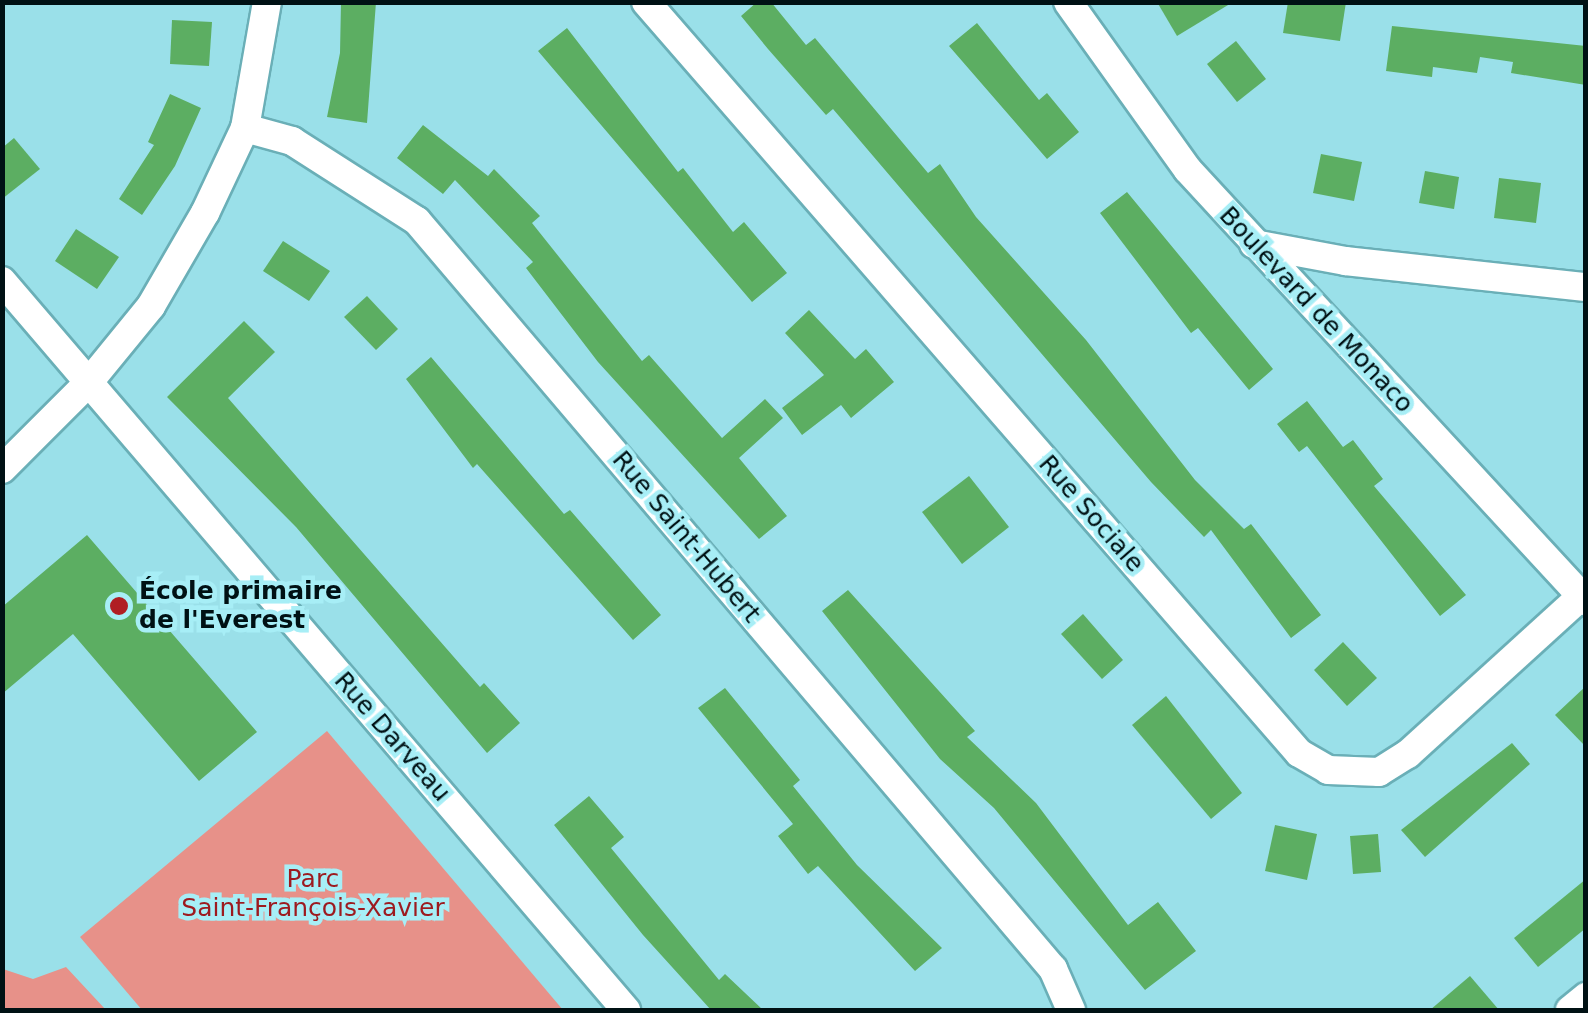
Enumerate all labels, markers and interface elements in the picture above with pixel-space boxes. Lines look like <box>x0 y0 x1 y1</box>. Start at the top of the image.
street label: Boulevard de Monaco <box>1213 201 1419 419</box>
street label: Rue Saint-Hubert <box>606 445 766 629</box>
street label: Rue Sociale <box>1032 449 1150 579</box>
place label: École primaire de l'Everest <box>139 577 342 636</box>
marker: École primaire de l'Everest <box>108 595 130 617</box>
street label: Rue Darveau <box>328 666 456 808</box>
park label: Parc Saint-François-Xavier <box>181 865 445 924</box>

